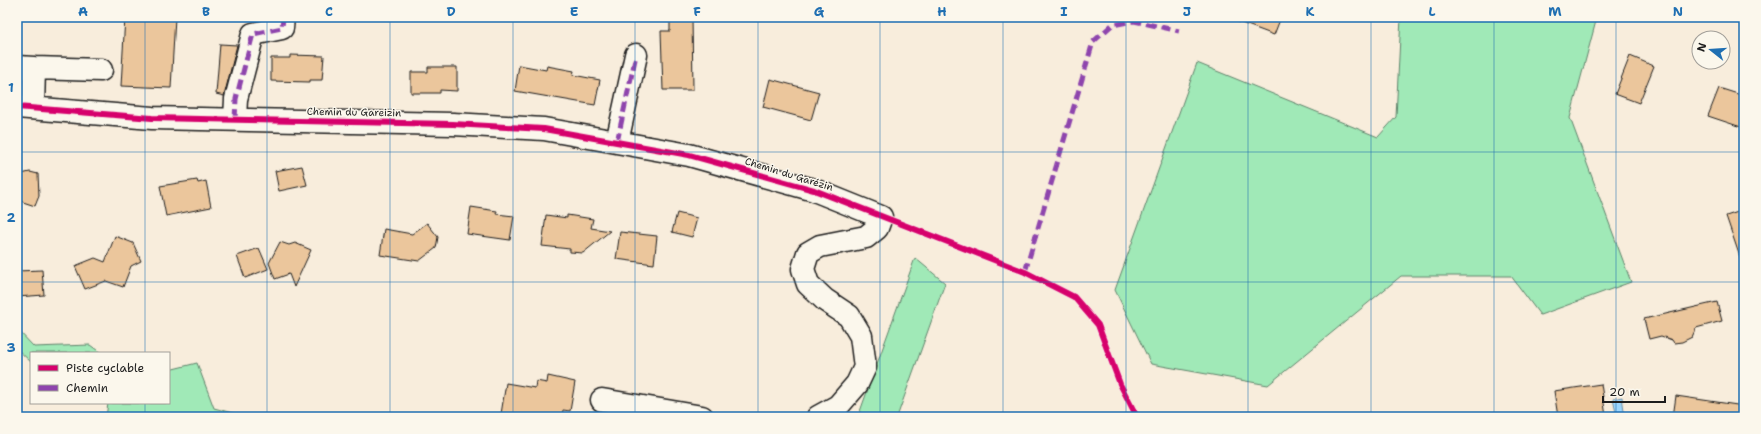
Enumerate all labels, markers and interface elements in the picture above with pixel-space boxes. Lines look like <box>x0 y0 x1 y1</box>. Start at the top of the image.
text: A <box>78 3 88 20</box>
text: B <box>202 3 210 20</box>
text: C <box>325 3 333 20</box>
text: D <box>446 3 456 20</box>
text: E <box>570 3 579 20</box>
text: F <box>693 3 701 20</box>
text: G <box>814 3 825 20</box>
text: H <box>937 3 947 20</box>
text: I <box>1060 3 1068 20</box>
text: J <box>1183 3 1191 20</box>
text: K <box>1306 3 1315 20</box>
text: L <box>1428 3 1436 20</box>
text: M <box>1548 3 1562 20</box>
text: N <box>1673 3 1683 20</box>
north arrow <box>1691 30 1731 70</box>
text: N <box>1693 41 1710 54</box>
text: 1 <box>8 79 14 96</box>
street label: Chemin du Gareizin <box>307 105 401 119</box>
street label: Chemin du Garézin <box>743 154 835 194</box>
text: 2 <box>6 209 16 226</box>
text: 3 <box>6 339 16 356</box>
legend <box>30 352 170 404</box>
text: Piste cyclable <box>66 360 144 376</box>
scale bar <box>1603 378 1665 404</box>
text: Chemin <box>66 380 108 396</box>
text: 20 m <box>1609 384 1640 400</box>

